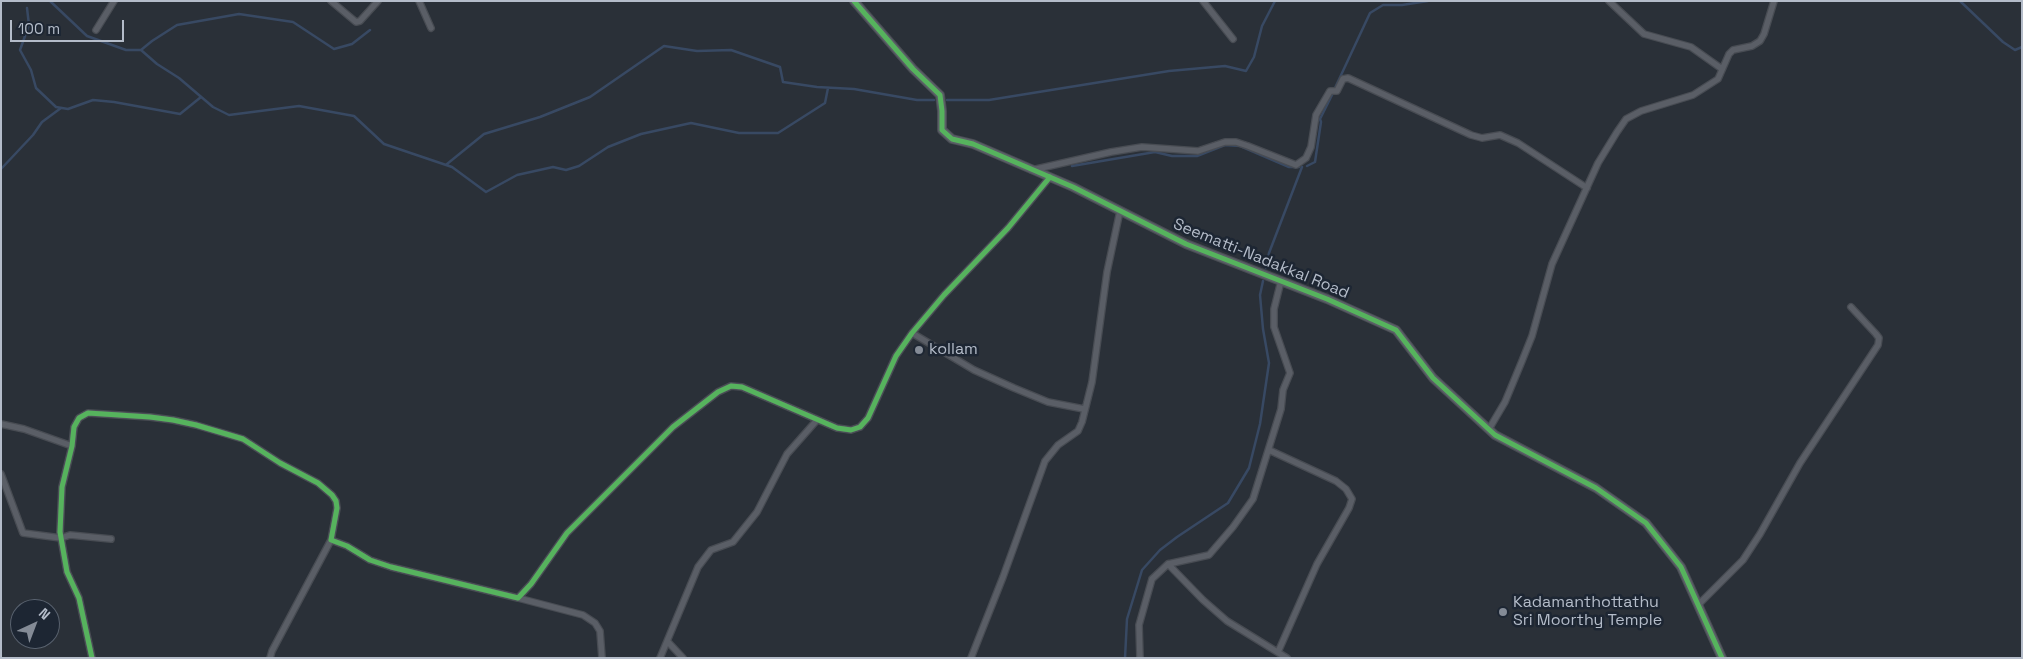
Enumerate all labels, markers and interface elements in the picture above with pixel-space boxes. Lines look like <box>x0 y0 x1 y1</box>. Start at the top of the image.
scale bar <box>12 10 126 42</box>
text: 100 m <box>18 19 60 38</box>
street label: Seematti-Nadakkal Road <box>1170 215 1352 303</box>
place label: kollam <box>929 340 978 360</box>
marker: kollam <box>913 344 925 356</box>
place label: Kadamanthottathu Sri Moorthy Temple <box>1513 593 1662 631</box>
north arrow <box>10 599 60 649</box>
text: N <box>35 604 54 624</box>
marker: Kadamanthottathu Sri Moorthy Temple <box>1497 606 1509 618</box>

